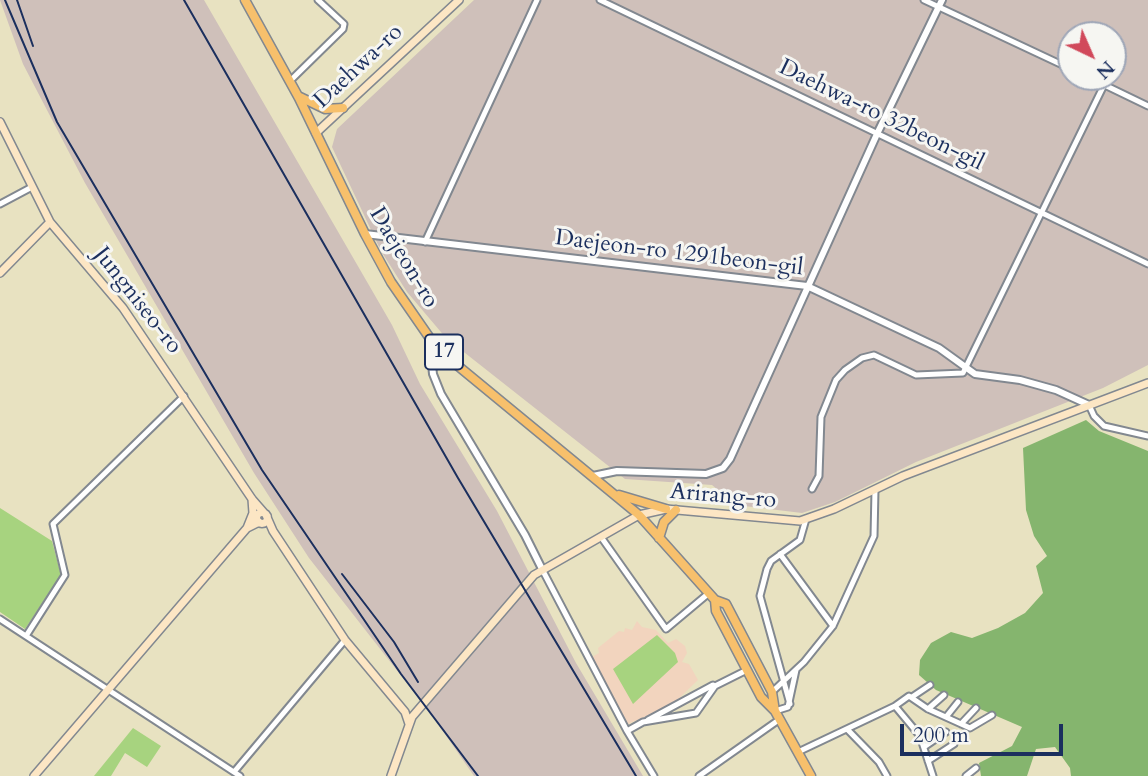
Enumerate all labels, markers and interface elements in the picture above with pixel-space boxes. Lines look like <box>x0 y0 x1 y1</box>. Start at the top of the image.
street label: Daehwa-ro <box>309 19 409 115</box>
north arrow <box>1057 21 1127 91</box>
street label: Daehwa-ro 32beon-gil <box>774 54 988 178</box>
text: N <box>1090 55 1120 85</box>
street label: Daejeon-ro <box>362 203 444 313</box>
street label: Daejeon-ro 1291beon-gil <box>553 225 805 283</box>
street label: Jungniseo-ro <box>87 242 187 360</box>
road number: 17 <box>425 334 463 370</box>
street label: Arirang-ro <box>669 479 777 515</box>
scale bar <box>903 710 1066 754</box>
text: 200 m <box>913 721 969 750</box>

